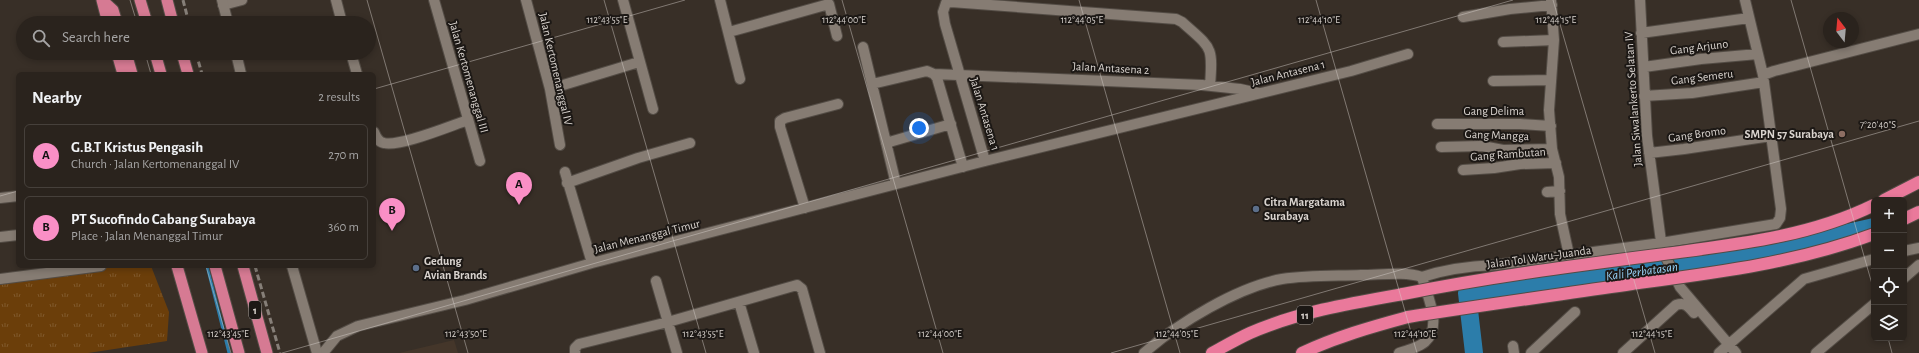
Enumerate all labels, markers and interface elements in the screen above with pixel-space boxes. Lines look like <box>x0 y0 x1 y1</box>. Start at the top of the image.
street label: Jalan Kertomenanggal IV <box>537 11 575 127</box>
north arrow <box>1823 12 1859 48</box>
text: 112°43'55"E <box>587 15 628 25</box>
text: 112°44'00"E <box>822 15 866 25</box>
text: 112°44'05"E <box>1061 15 1104 25</box>
text: 112°44'10"E <box>1298 15 1340 25</box>
text: 112°44'15"E <box>1536 15 1577 25</box>
search box <box>16 16 376 60</box>
street label: Jalan Kertomenanggal III <box>447 20 491 134</box>
icon: search <box>30 27 52 49</box>
text: Search here <box>62 30 130 45</box>
street label: Jalan Siwalankerto Selatan IV <box>1622 31 1644 167</box>
street label: Gang Arjuno <box>1669 37 1729 58</box>
street label: Jalan Antasena 1 <box>1250 58 1326 88</box>
street label: Jalan Antasena 2 <box>1072 60 1150 76</box>
street label: Gang Semeru <box>1670 67 1734 87</box>
street label: Jalan Antasena 1 <box>968 76 1002 152</box>
text: Nearby <box>32 89 82 106</box>
text: 2 results <box>318 91 360 104</box>
street label: Gang Delima <box>1464 105 1525 117</box>
your location <box>909 118 929 138</box>
text: 7°20'40"S <box>1860 120 1896 130</box>
street label: Gang Bromo <box>1667 124 1727 144</box>
street label: Gang Mangga <box>1465 128 1530 142</box>
place label: SMPN 57 Surabaya <box>1745 128 1834 141</box>
marker: SMPN 57 Surabaya <box>1837 129 1847 139</box>
text: G.B.T Kristus Pengasih <box>71 140 203 155</box>
street label: Gang Rambutan <box>1470 145 1546 163</box>
text: A <box>42 149 50 162</box>
text: 270 m <box>328 149 359 162</box>
text: Church · Jalan Kertomenanggal IV <box>71 158 239 171</box>
pin: A <box>506 172 532 205</box>
place label: Citra Margatama Surabaya <box>1264 196 1345 223</box>
map controls <box>1871 197 1907 341</box>
button: + <box>1871 197 1907 233</box>
pin: B <box>379 198 405 231</box>
marker: Citra Margatama Surabaya <box>1251 204 1261 214</box>
text: PT Sucofindo Cabang Surabaya <box>71 212 256 227</box>
street label: Jalan Menanggal Timur <box>593 217 701 255</box>
text: B <box>42 221 50 234</box>
text: 360 m <box>328 221 359 234</box>
text: Place · Jalan Menanggal Timur <box>71 230 223 243</box>
button: − <box>1871 233 1907 269</box>
street label: Jalan Tol Waru–Juanda <box>1486 244 1592 270</box>
place label: Gedung Avian Brands <box>424 255 488 281</box>
water label: Kali Perbatasan <box>1605 261 1679 283</box>
marker: Gedung Avian Brands <box>411 263 421 273</box>
button: locate <box>1871 269 1907 305</box>
road number: 1 <box>249 301 261 319</box>
button: layers <box>1871 305 1907 341</box>
road number: 11 <box>1297 306 1313 324</box>
text: 112°43'45"E <box>207 329 249 339</box>
text: 112°43'50"E <box>445 329 487 339</box>
text: 112°43'55"E <box>683 329 724 339</box>
text: 112°44'00"E <box>918 329 962 339</box>
text: 112°44'05"E <box>1156 329 1199 339</box>
text: 112°44'10"E <box>1394 329 1436 339</box>
text: 112°44'15"E <box>1632 329 1673 339</box>

